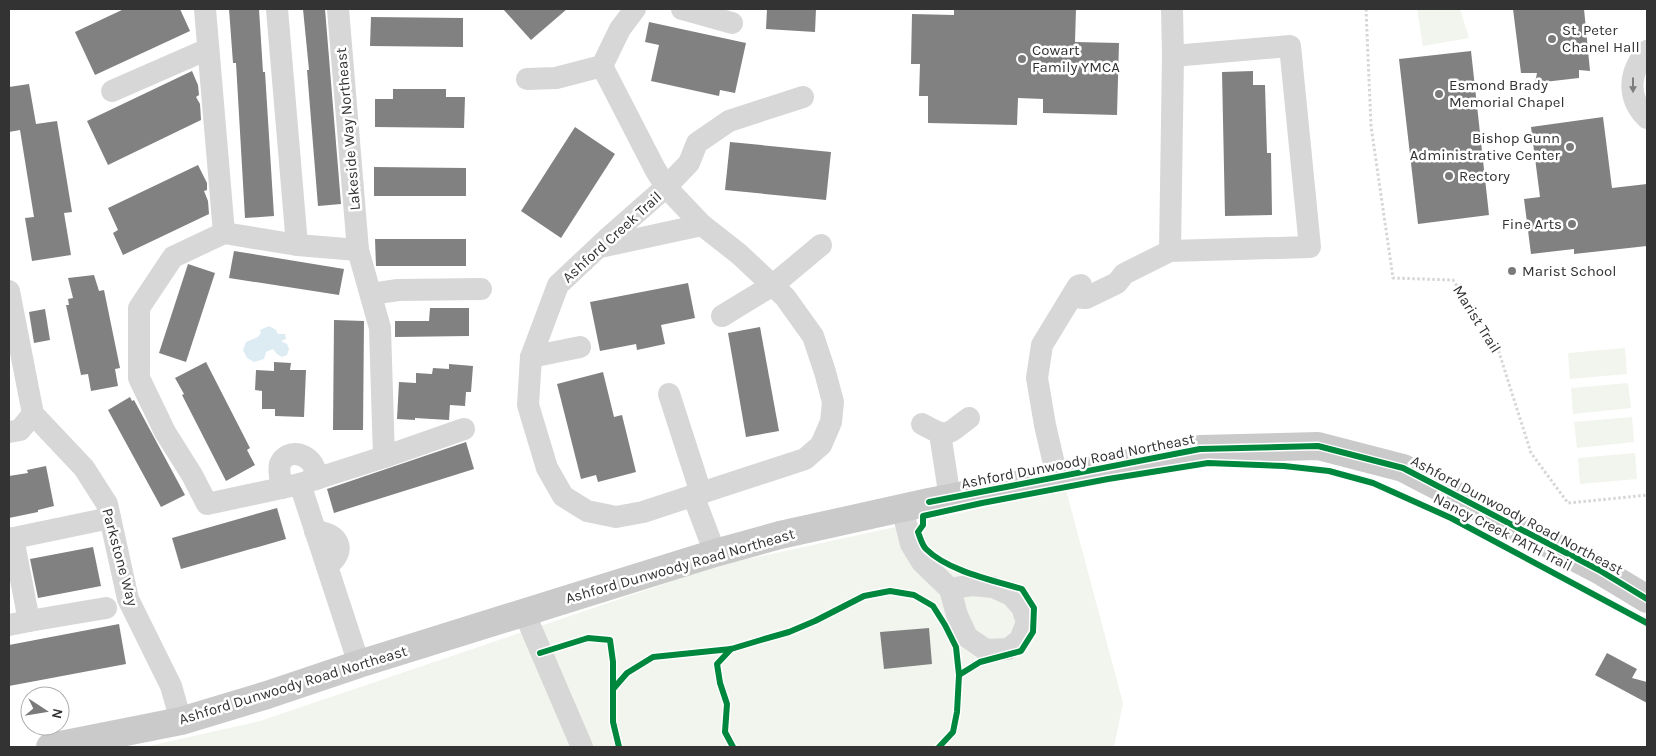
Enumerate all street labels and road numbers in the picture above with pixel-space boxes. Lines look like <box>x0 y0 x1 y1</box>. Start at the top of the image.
street label: Lakeside Way Northeast <box>332 46 364 211</box>
street label: Ashford Creek Trail <box>559 188 665 286</box>
street label: Marist Trail <box>1449 282 1505 356</box>
street label: Ashford Dunwoody Road Northeast <box>960 429 1197 493</box>
street label: Ashford Dunwoody Road Northeast <box>1408 451 1626 579</box>
street label: Nancy Creek PATH Trail <box>1431 489 1575 575</box>
street label: Parkstone Way <box>98 506 142 608</box>
street label: Ashford Dunwoody Road Northeast <box>563 524 797 607</box>
street label: Ashford Dunwoody Road Northeast <box>177 642 410 728</box>

